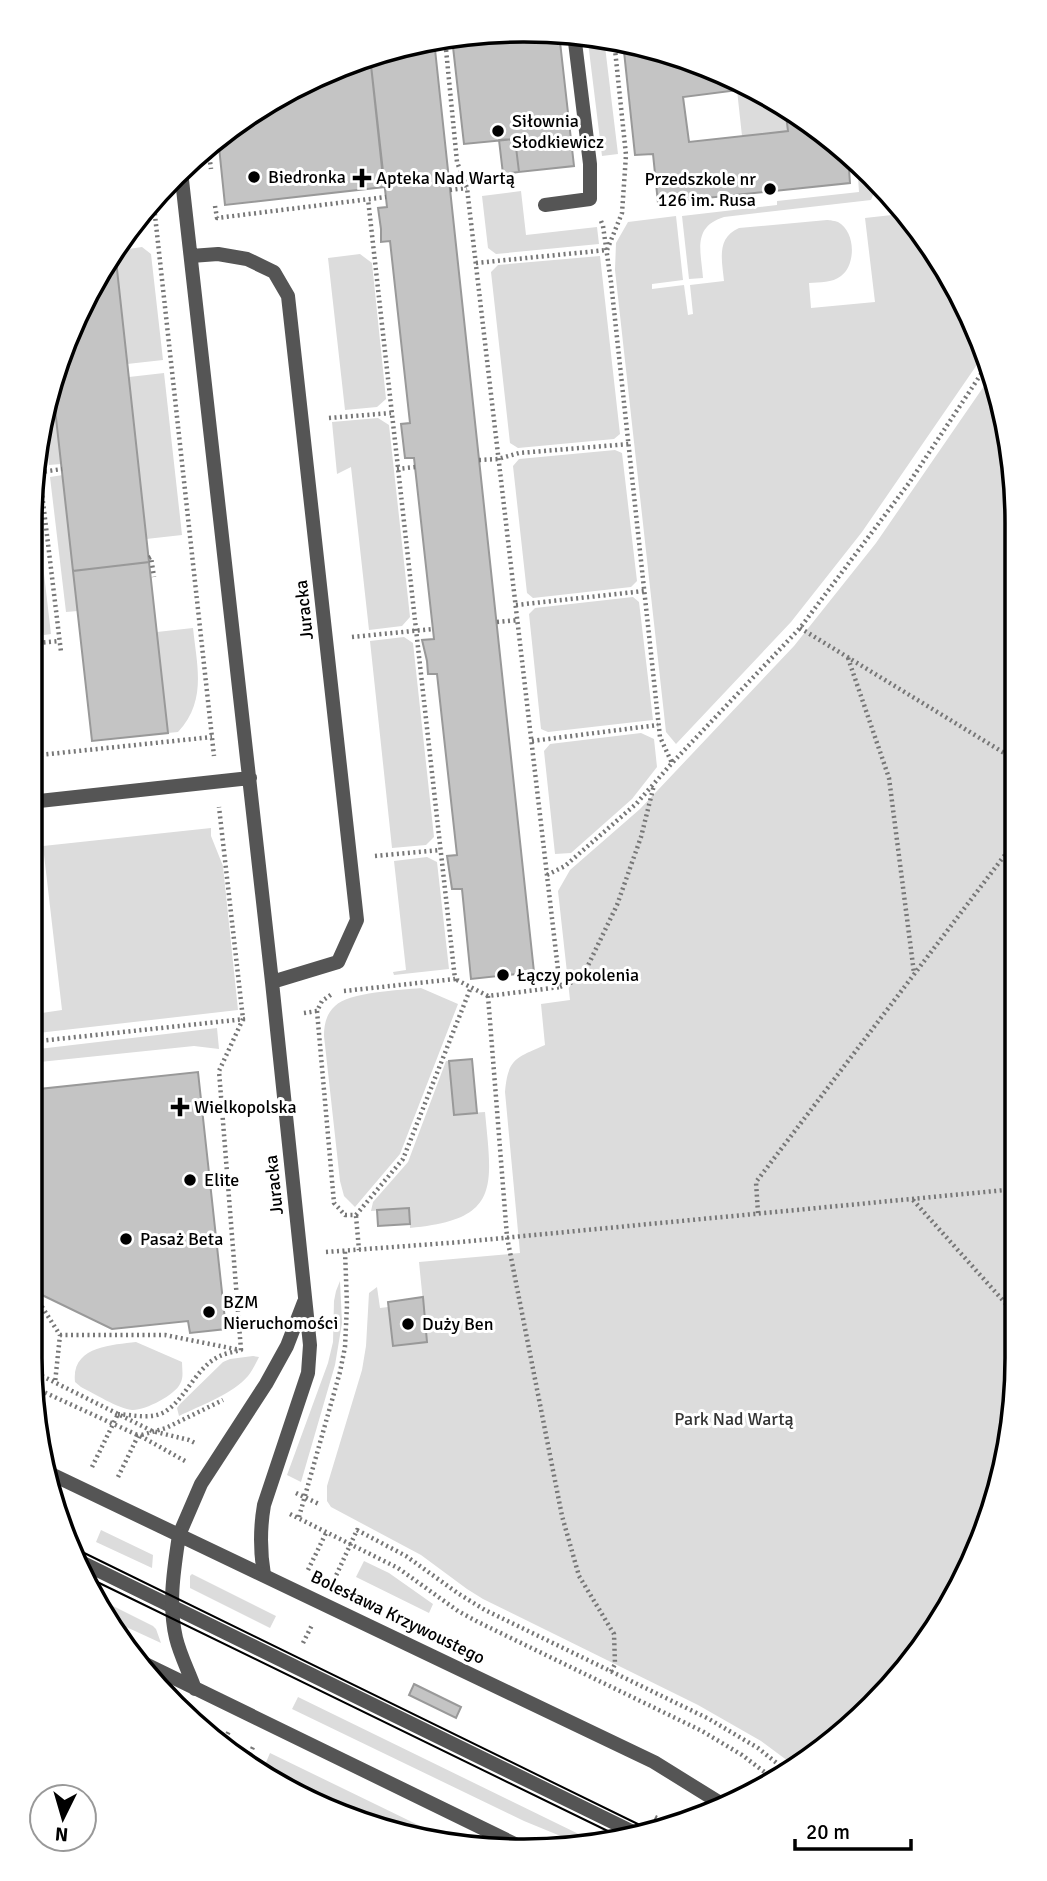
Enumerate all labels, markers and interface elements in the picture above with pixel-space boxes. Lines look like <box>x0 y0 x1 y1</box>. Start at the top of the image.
place label: Siłownia Słodkiewicz <box>512 110 604 153</box>
marker: Siłownia Słodkiewicz <box>490 123 506 139</box>
place label: Biedronka <box>268 166 346 188</box>
place label: Apteka Nad Wartą <box>376 167 515 189</box>
place label: Przedszkole nr 126 im. Rusa <box>645 168 756 211</box>
marker: Biedronka <box>246 169 262 185</box>
marker: Apteka Nad Wartą <box>354 170 370 186</box>
marker: Przedszkole nr 126 im. Rusa <box>762 181 778 197</box>
street label: Juracka <box>290 579 318 641</box>
place label: Łączy pokolenia <box>517 964 639 986</box>
marker: Łączy pokolenia <box>495 967 511 983</box>
place label: Wielkopolska <box>194 1096 297 1118</box>
marker: Wielkopolska <box>172 1099 188 1115</box>
street label: Juracka <box>260 1154 288 1216</box>
place label: Elite <box>204 1169 239 1191</box>
marker: Elite <box>182 1172 198 1188</box>
place label: Pasaż Beta <box>140 1228 223 1250</box>
marker: Pasaż Beta <box>118 1231 134 1247</box>
place label: BZM Nieruchomości <box>223 1291 338 1334</box>
marker: BZM Nieruchomości <box>201 1304 217 1320</box>
place label: Duży Ben <box>422 1313 494 1335</box>
marker: Duży Ben <box>400 1316 416 1332</box>
park label: Park Nad Wartą <box>674 1408 794 1430</box>
street label: Bolesława Krzywoustego <box>307 1565 489 1669</box>
north arrow <box>28 1783 98 1853</box>
scale bar <box>795 1808 911 1852</box>
text: 20 m <box>806 1819 850 1845</box>
text: N <box>54 1821 69 1846</box>

